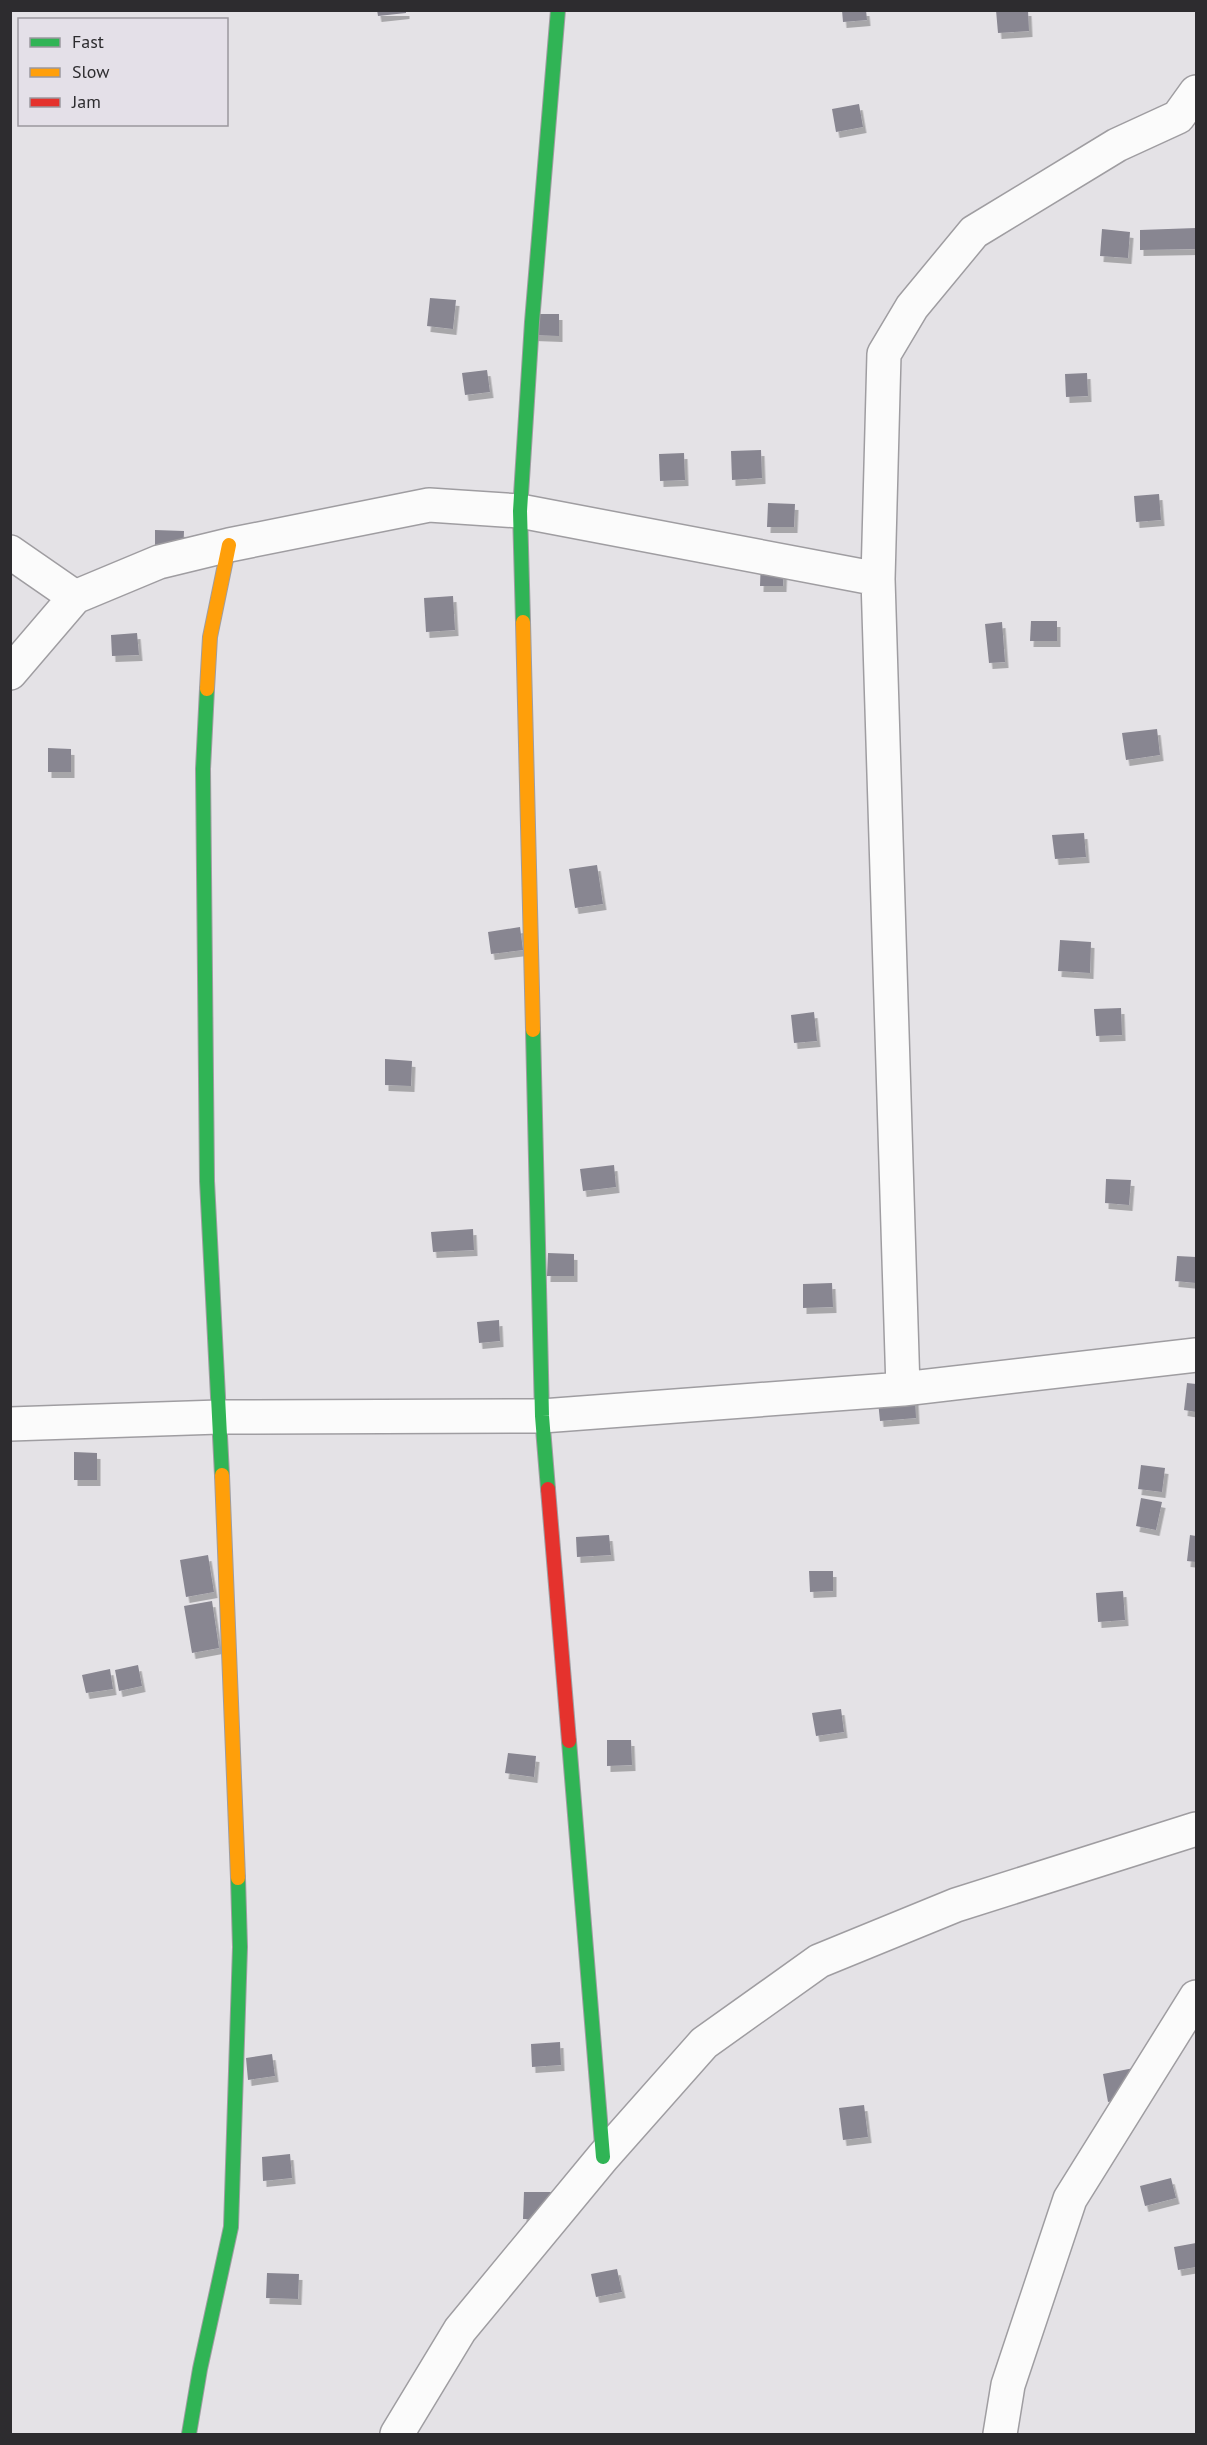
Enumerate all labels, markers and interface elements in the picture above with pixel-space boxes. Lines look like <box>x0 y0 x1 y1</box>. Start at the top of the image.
legend <box>18 18 228 126</box>
text: Fast <box>72 30 104 53</box>
text: Slow <box>72 60 110 83</box>
text: Jam <box>71 90 101 113</box>

